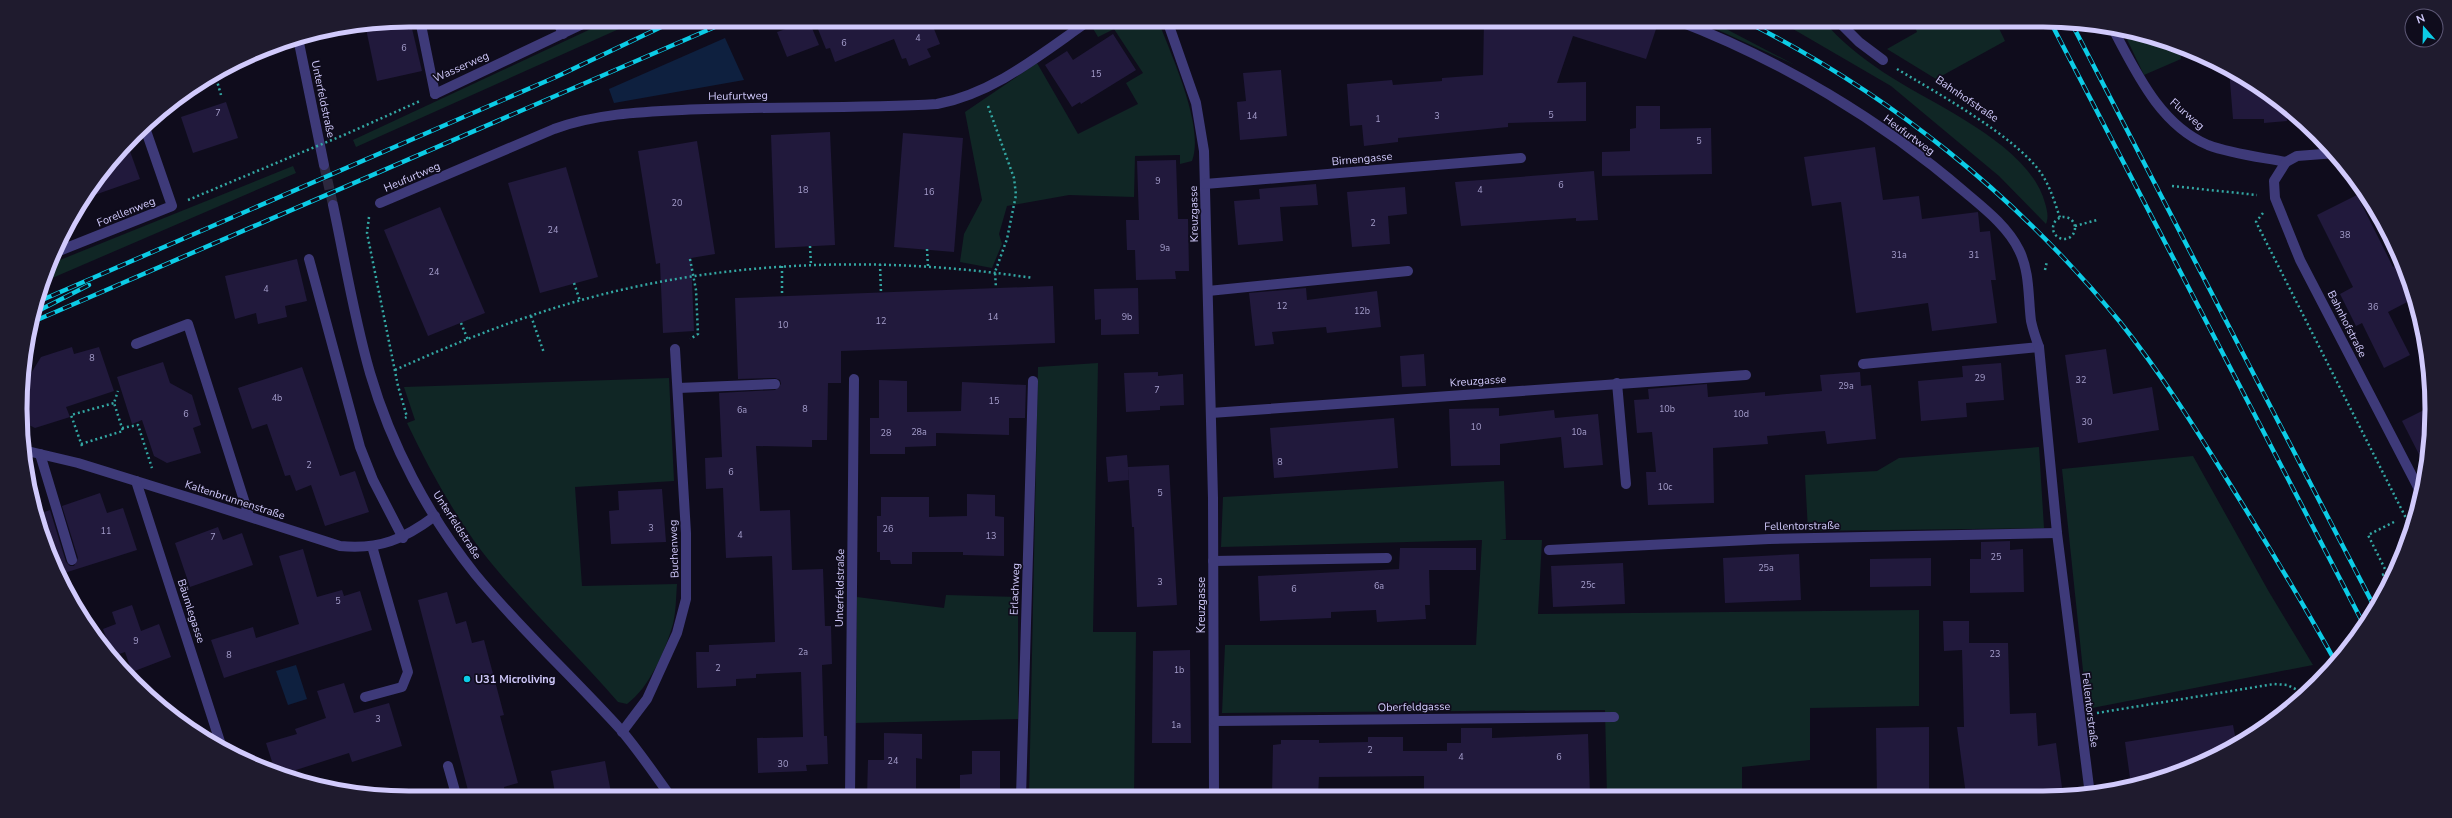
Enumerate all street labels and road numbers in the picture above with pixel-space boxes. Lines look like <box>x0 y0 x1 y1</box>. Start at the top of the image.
street label: Wasserweg <box>431 48 491 86</box>
street label: Unterfeldstraße <box>308 59 339 139</box>
street label: Bahnhofstraße <box>1933 72 2002 126</box>
street label: Heufurtweg <box>708 88 768 104</box>
street label: Flurweg <box>2167 95 2207 133</box>
street label: Heufurtweg <box>1880 111 1938 159</box>
street label: Birnengasse <box>1331 149 1393 169</box>
street label: Heufurtweg <box>382 158 442 196</box>
street label: Kreuzgasse <box>1186 186 1202 242</box>
street label: Forellenweg <box>95 194 157 230</box>
street label: Bahnhofstraße <box>2324 288 2370 360</box>
street label: Kreuzgasse <box>1449 372 1507 390</box>
street label: Kaltenbrunnenstraße <box>183 477 287 523</box>
street label: Unterfeldstraße <box>429 488 485 562</box>
street label: Fellentorstraße <box>1764 518 1840 534</box>
street label: Buchenweg <box>665 520 683 578</box>
street label: Unterfeldstraße <box>832 548 848 627</box>
street label: Erlachweg <box>1007 563 1023 615</box>
street label: Bäumlegasse <box>174 577 208 645</box>
street label: Kreuzgasse <box>1194 577 1209 633</box>
street label: Fellentorstraße <box>2078 672 2102 748</box>
street label: Oberfeldgasse <box>1378 699 1451 715</box>

